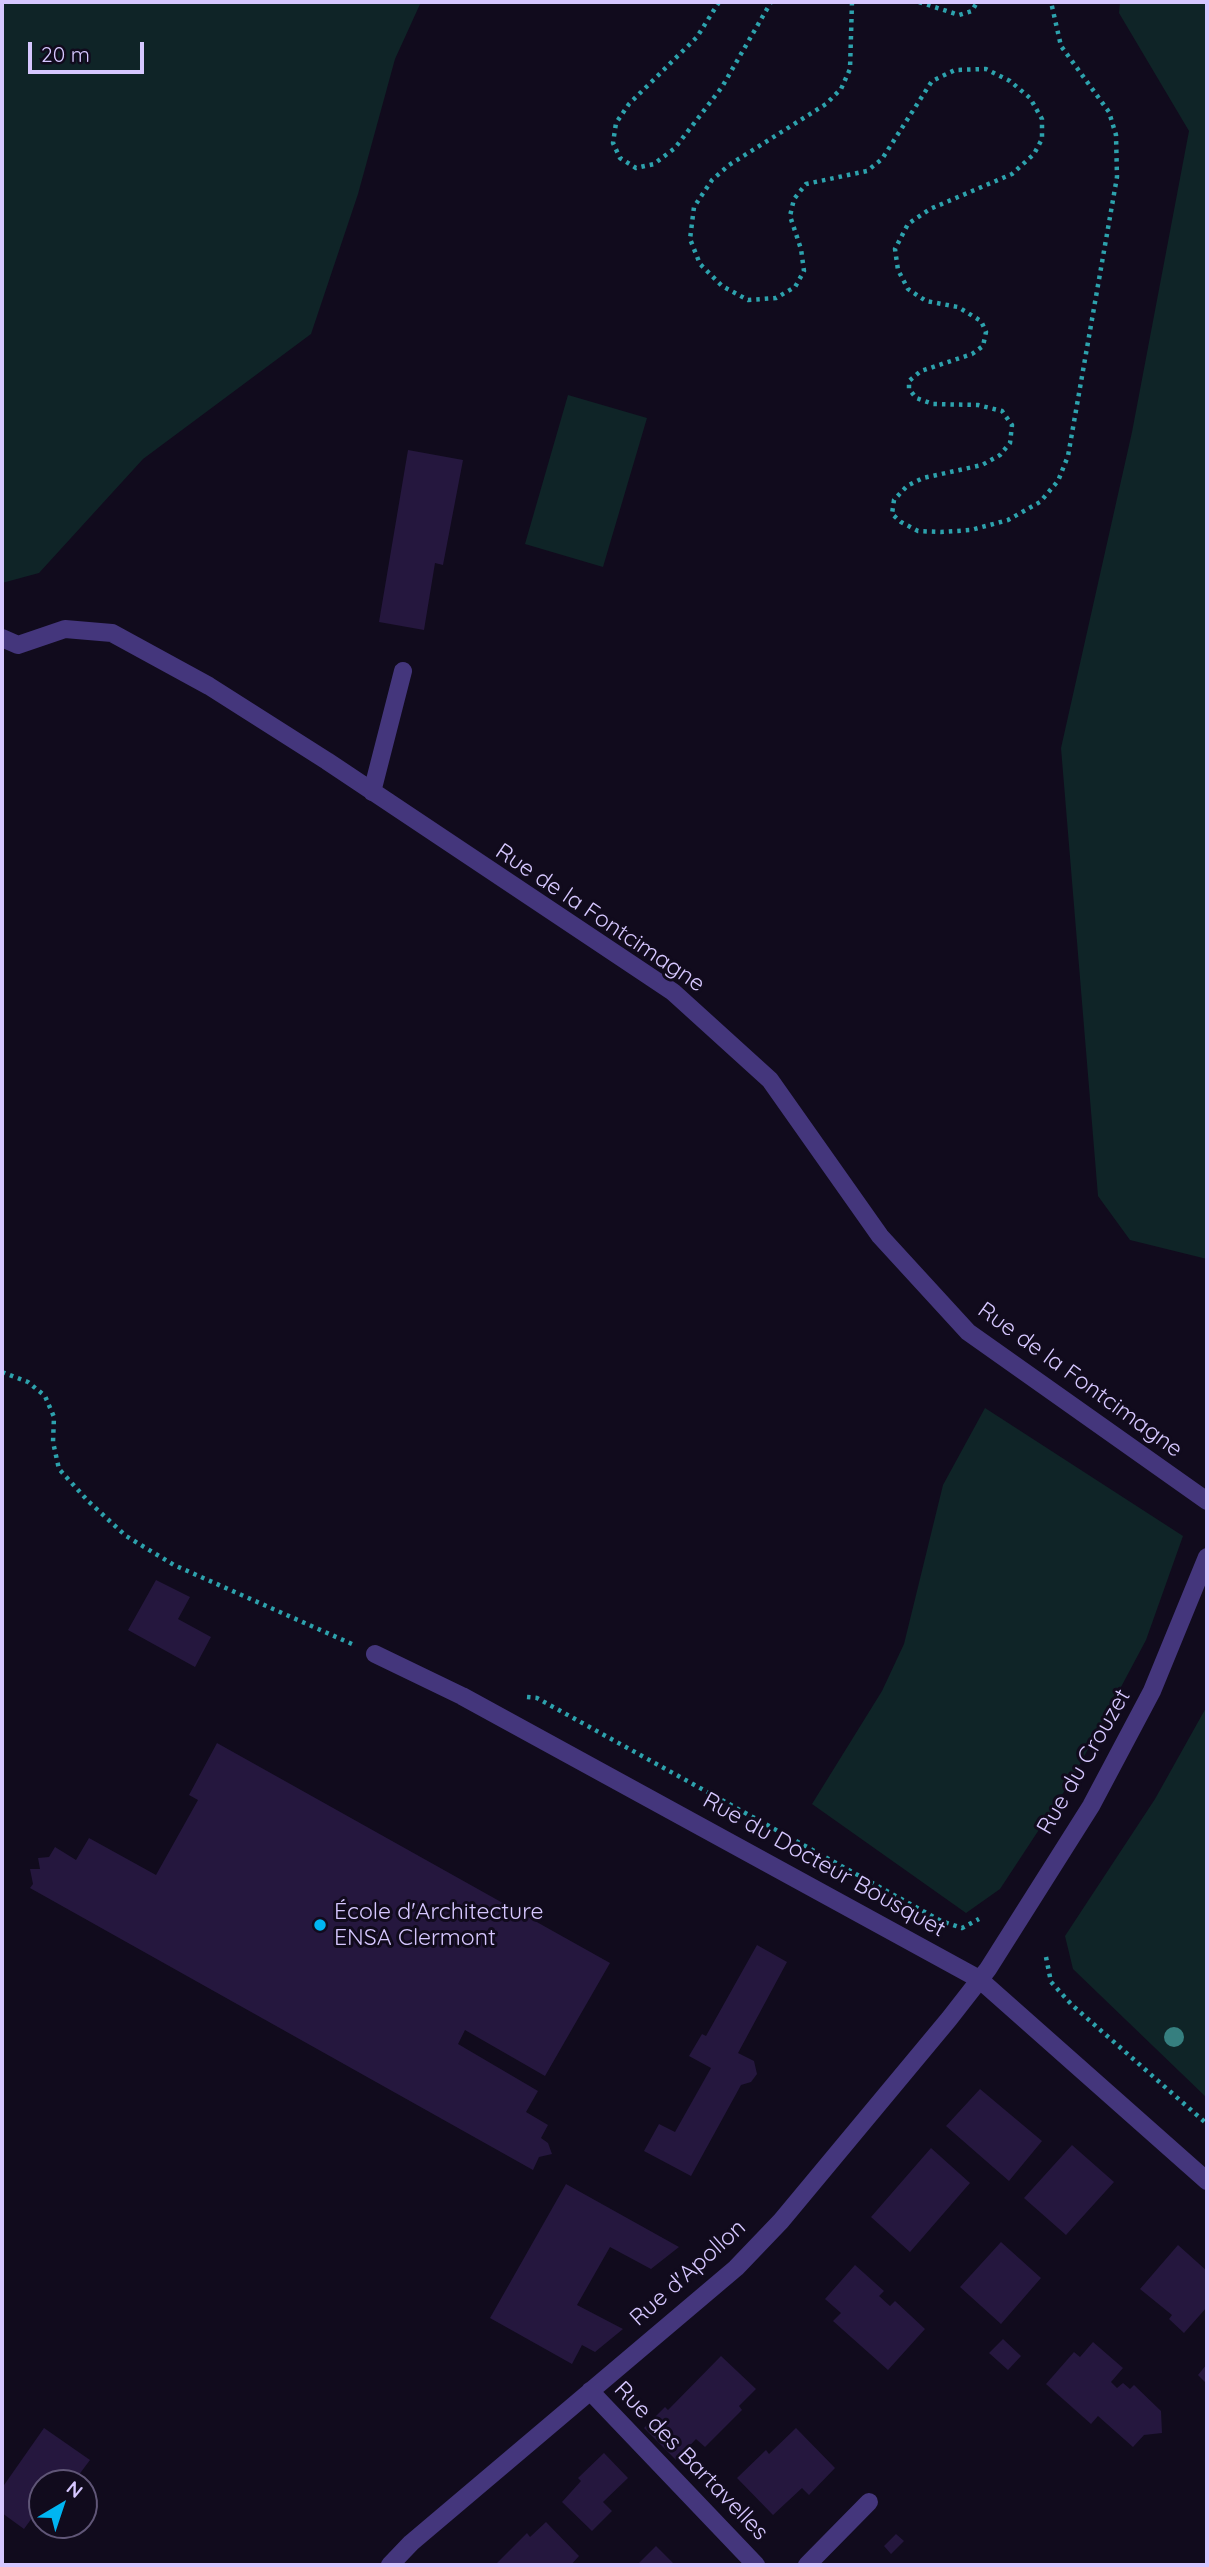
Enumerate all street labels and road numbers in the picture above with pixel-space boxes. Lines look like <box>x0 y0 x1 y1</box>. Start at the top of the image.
street label: Rue de la Fontcimagne <box>490 838 710 998</box>
street label: Rue de la Fontcimagne <box>972 1296 1188 1464</box>
street label: Rue du Crouzet <box>1031 1684 1137 1840</box>
street label: Rue du Docteur Bousquet <box>698 1787 950 1943</box>
street label: Rue d'Apollon <box>624 2214 752 2332</box>
street label: Rue des Bartavelles <box>608 2376 774 2546</box>

